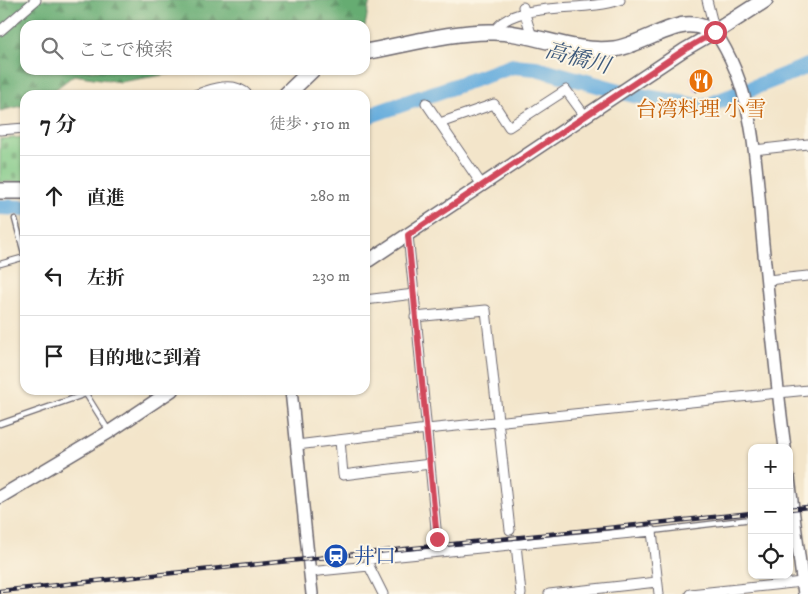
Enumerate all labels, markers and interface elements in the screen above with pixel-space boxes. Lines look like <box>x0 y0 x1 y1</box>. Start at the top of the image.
search box <box>20 20 370 75</box>
route start <box>704 21 727 44</box>
icon: search <box>38 34 66 62</box>
water label: 高橋川 <box>542 37 615 81</box>
text: ここで検索 <box>78 39 173 62</box>
restaurant icon: 台湾料理 小雪 <box>688 68 714 94</box>
place label: 台湾料理 小雪 <box>636 97 766 123</box>
text: 7 分 <box>40 112 77 138</box>
text: 徒歩 · 510 m <box>269 114 350 134</box>
icon: ahead <box>40 182 68 210</box>
text: 280 m <box>310 186 350 206</box>
text: 直進 <box>87 187 125 210</box>
icon: left <box>40 262 68 290</box>
text: 230 m <box>312 266 350 286</box>
text: 左折 <box>87 267 125 290</box>
icon: arrive <box>40 342 68 370</box>
text: 目的地に到着 <box>87 347 201 370</box>
map controls <box>748 444 793 579</box>
button: + <box>748 444 793 489</box>
button: − <box>748 489 793 534</box>
route end <box>426 528 449 551</box>
button: locate <box>748 534 793 579</box>
station icon: 井口 <box>323 543 349 569</box>
place label: 井口 <box>354 544 396 570</box>

